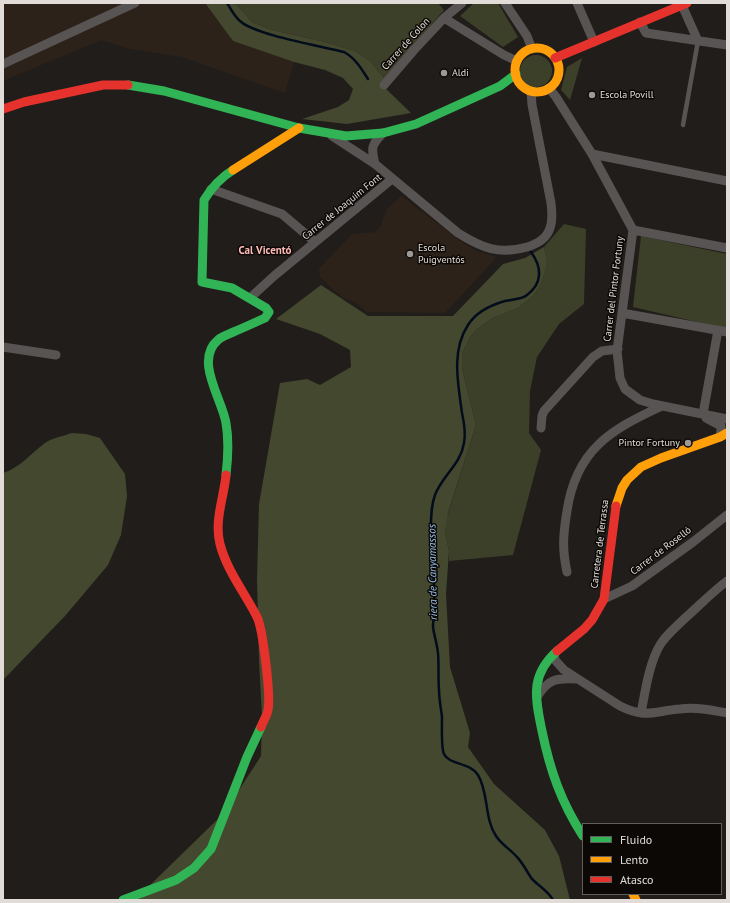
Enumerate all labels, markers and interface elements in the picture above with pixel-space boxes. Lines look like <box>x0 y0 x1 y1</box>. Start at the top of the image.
street label: Carrer de Colon <box>379 15 433 73</box>
place label: Aldi <box>452 67 469 79</box>
marker: Aldi <box>439 68 449 78</box>
place label: Escola Povill <box>600 89 654 101</box>
marker: Escola Povill <box>587 90 597 100</box>
street label: Carrer de Joaquim Font <box>300 171 384 243</box>
street label: Carrer del Pintor Fortuny <box>602 236 626 342</box>
place label: Escola Puigventós <box>418 242 465 266</box>
district label: Cal Vicentó <box>239 244 291 258</box>
marker: Escola Puigventós <box>405 249 415 259</box>
place label: Pintor Fortuny <box>618 437 680 449</box>
marker: Pintor Fortuny <box>683 438 693 448</box>
street label: Carretera de Terrassa <box>589 499 611 589</box>
water label: riera de Canyamassos <box>426 524 440 620</box>
street label: Carrer de Roselló <box>628 524 694 578</box>
legend <box>582 823 722 895</box>
text: Fluido <box>620 832 652 847</box>
text: Lento <box>620 852 649 867</box>
text: Atasco <box>620 872 653 887</box>

